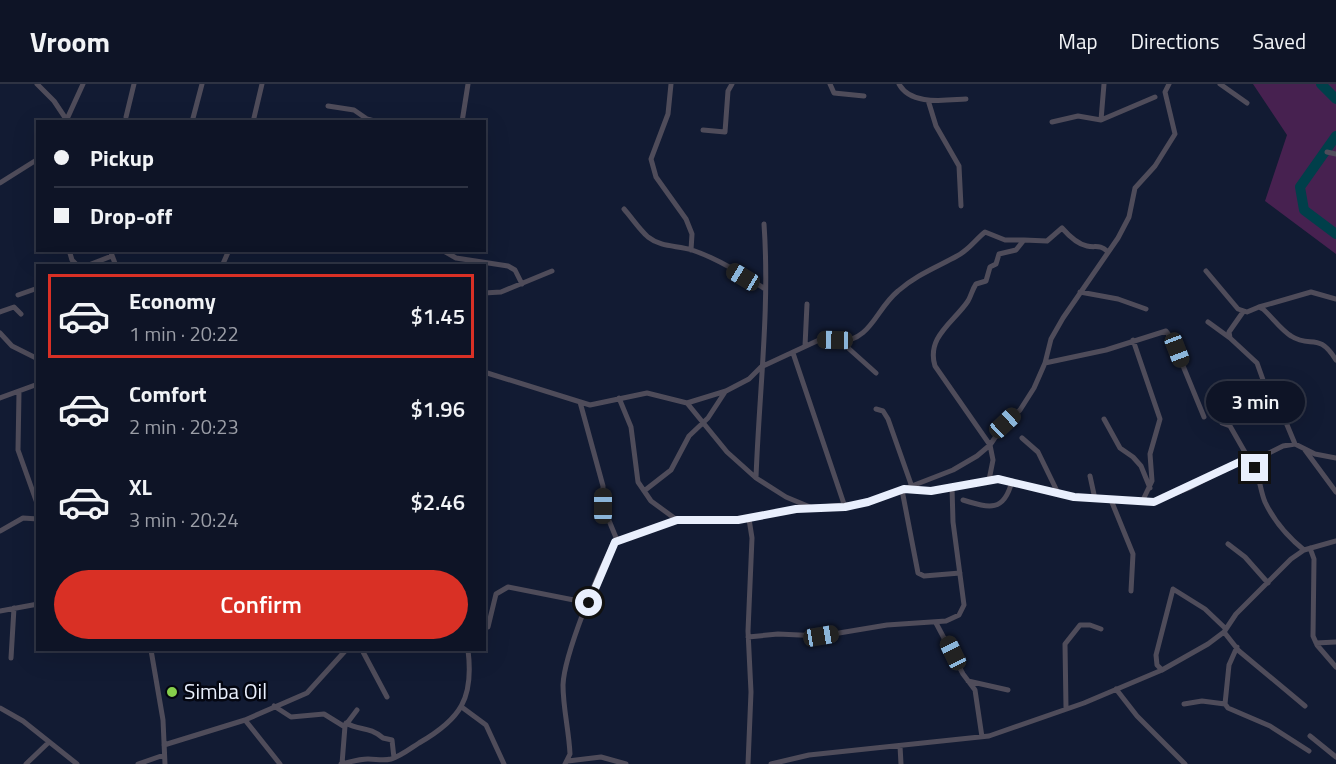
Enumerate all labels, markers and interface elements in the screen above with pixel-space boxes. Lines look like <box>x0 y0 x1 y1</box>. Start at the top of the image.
text: Vroom <box>30 20 110 63</box>
text: Map <box>1058 25 1098 57</box>
text: Directions <box>1131 25 1220 57</box>
text: Saved <box>1253 25 1306 57</box>
text: Pickup <box>90 141 154 175</box>
text: Drop-off <box>90 199 172 233</box>
car <box>723 260 763 294</box>
text: Economy <box>129 284 216 318</box>
icon: car <box>57 289 111 343</box>
text: $1.45 <box>410 299 465 333</box>
text: 1 min · 20:22 <box>129 318 239 349</box>
car <box>1162 330 1192 370</box>
car <box>817 331 853 349</box>
text: Comfort <box>129 377 207 411</box>
callout: 3 min <box>1206 381 1304 423</box>
icon: car <box>57 382 111 436</box>
text: 3 min <box>1231 386 1280 417</box>
text: $1.96 <box>410 392 465 426</box>
car <box>986 404 1024 442</box>
text: 2 min · 20:23 <box>129 411 239 442</box>
route end <box>1241 454 1268 481</box>
text: XL <box>129 470 152 504</box>
icon: car <box>57 475 111 529</box>
text: $2.46 <box>410 485 465 519</box>
car <box>594 488 612 524</box>
text: 3 min · 20:24 <box>129 504 239 535</box>
button: Confirm <box>54 570 468 639</box>
route start <box>575 589 602 616</box>
car <box>802 624 840 648</box>
car <box>937 633 969 673</box>
place label: Simba Oil <box>184 675 267 707</box>
marker: Simba Oil <box>165 685 179 699</box>

